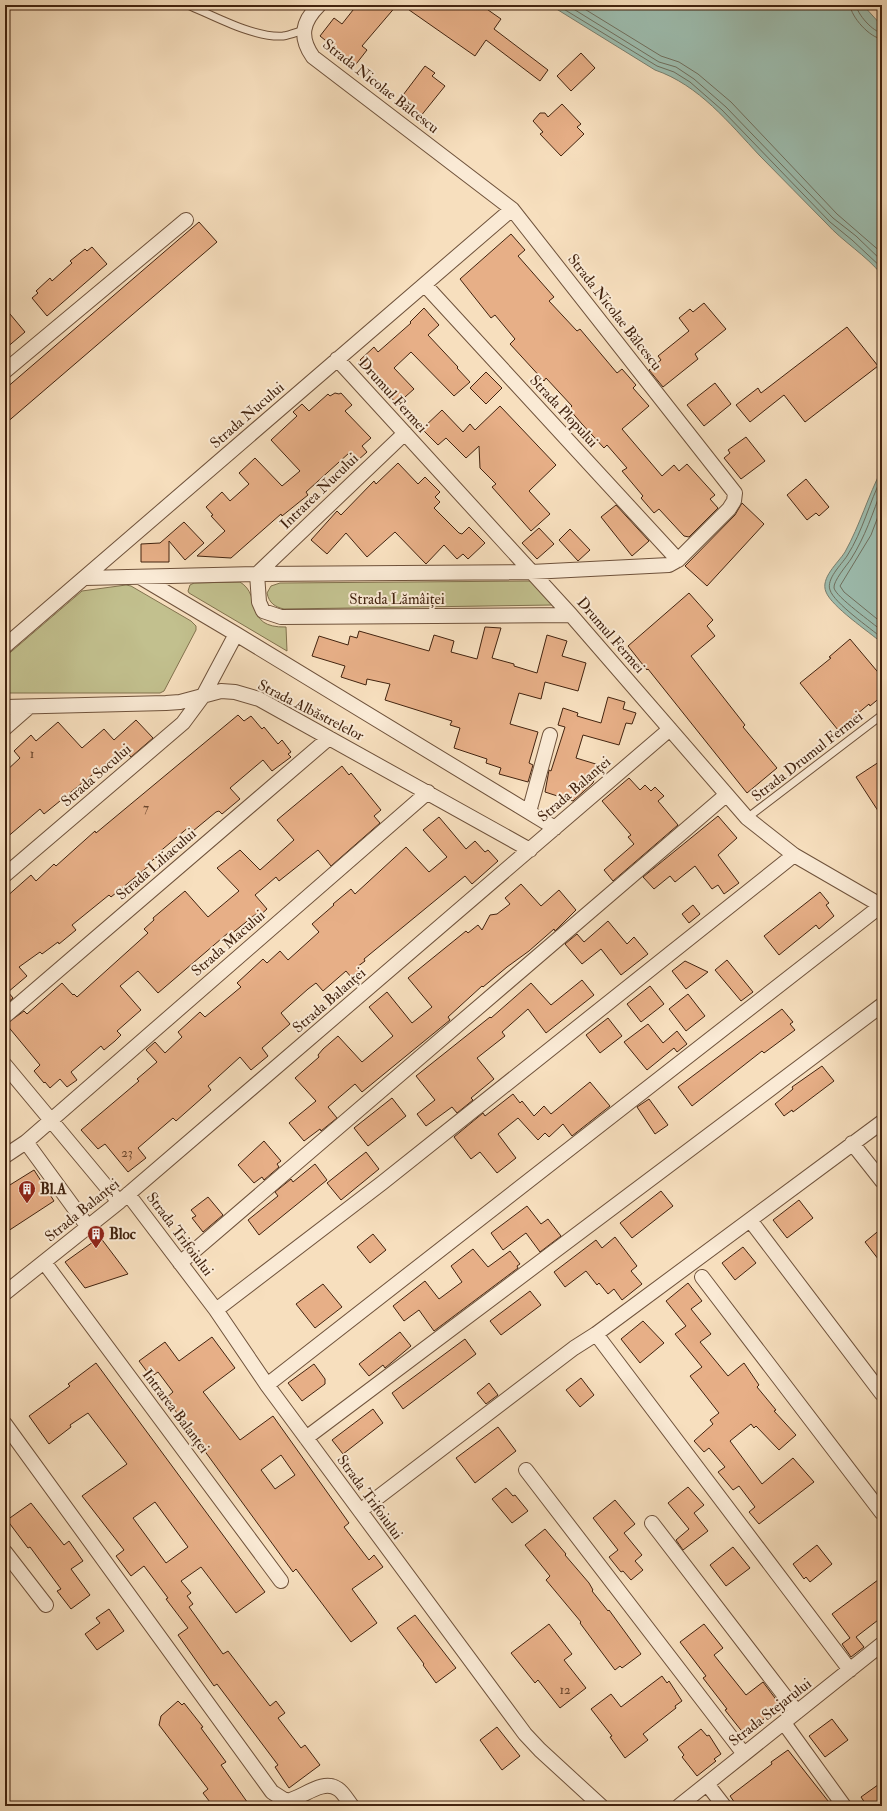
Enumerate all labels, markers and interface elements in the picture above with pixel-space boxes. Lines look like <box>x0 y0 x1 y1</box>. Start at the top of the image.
street label: Strada Nicolae Bălcescu <box>319 35 443 138</box>
street label: Strada Nicolae Bălcescu <box>563 250 666 375</box>
street label: Drumul Fermei <box>354 354 431 437</box>
street label: Strada Plopului <box>524 371 602 452</box>
street label: Strada Nucului <box>206 378 288 453</box>
street label: Intrarea Nucului <box>276 449 363 534</box>
street label: Strada Lămâiței <box>349 590 445 609</box>
street label: Drumul Fermei <box>572 593 649 677</box>
street label: Strada Albăstrelelor <box>254 675 368 746</box>
street label: Strada Drumul Fermei <box>748 707 867 806</box>
street label: Strada Socului <box>57 740 135 811</box>
house number: 1 <box>30 746 35 762</box>
street label: Strada Balanței <box>534 753 615 826</box>
house number: 7 <box>143 800 149 816</box>
street label: Strada Liliacului <box>112 824 200 904</box>
street label: Strada Macului <box>188 906 269 981</box>
street label: Strada Balanței <box>289 964 370 1037</box>
house number: 23 <box>121 1145 133 1161</box>
street label: Strada Balanței <box>41 1175 123 1246</box>
building icon: Bl.A <box>17 1179 37 1204</box>
place label: Bl.A <box>40 1180 67 1199</box>
street label: Strada Trifoiului <box>142 1189 217 1280</box>
building icon: Bloc <box>86 1224 106 1249</box>
place label: Bloc <box>109 1225 137 1244</box>
street label: Intrarea Balanței <box>138 1366 213 1457</box>
street label: Strada Trifoiului <box>333 1451 407 1543</box>
street label: Strada Stejarului <box>725 1674 815 1751</box>
house number: 12 <box>559 1682 571 1698</box>

